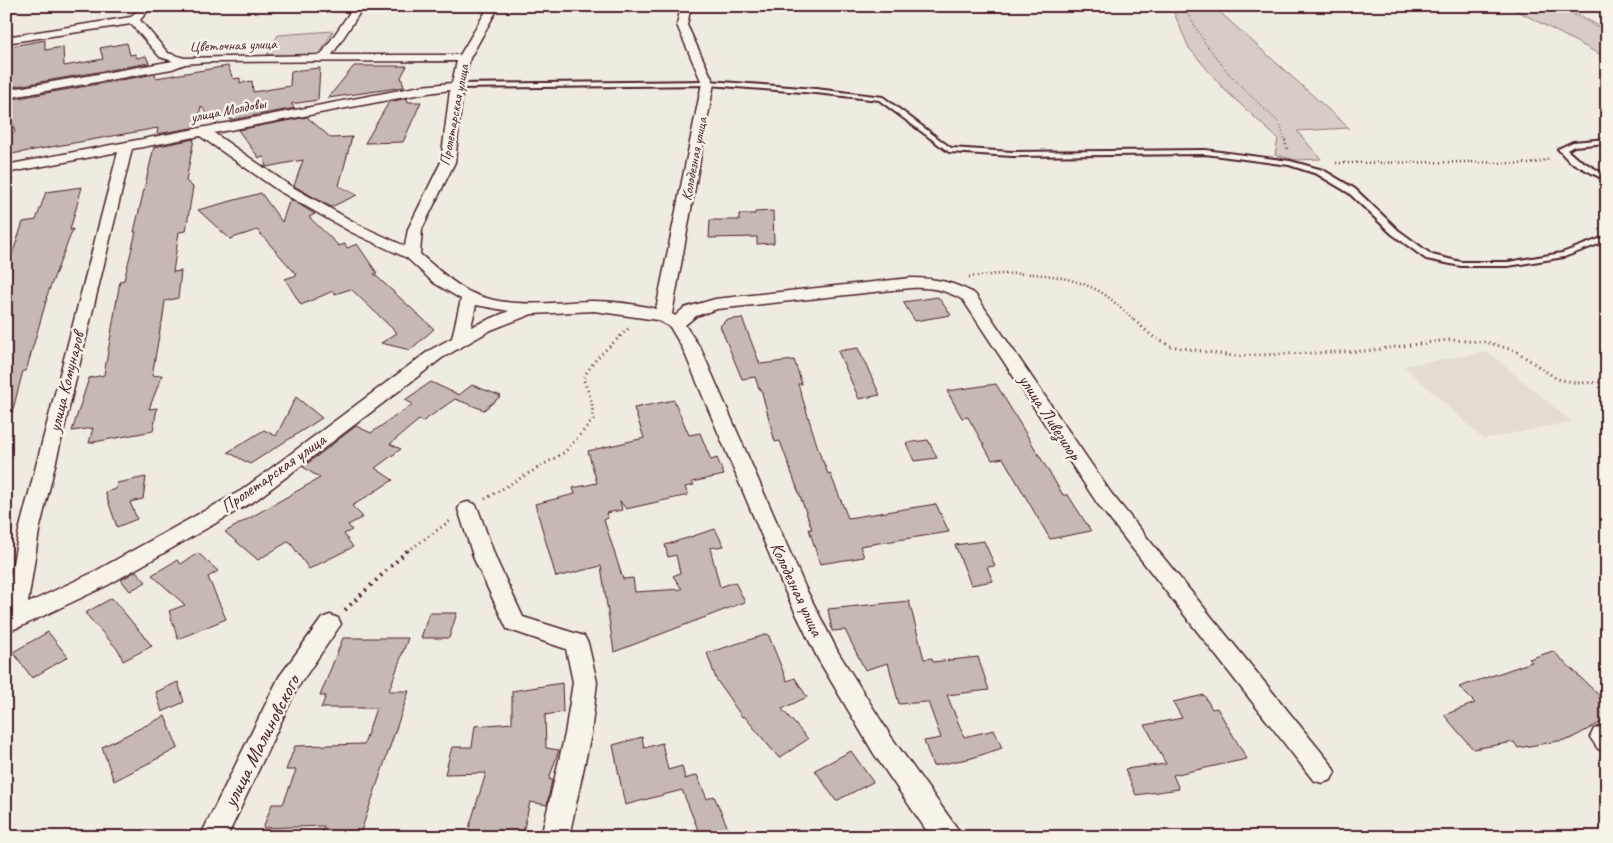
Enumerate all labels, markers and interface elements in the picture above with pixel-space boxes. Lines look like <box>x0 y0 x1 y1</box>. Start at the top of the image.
street label: Цветочная улица <box>189 34 278 57</box>
street label: Пролетарская улица <box>435 62 474 167</box>
street label: улица Молдовы <box>188 94 268 127</box>
street label: Колодезная улица <box>677 115 712 202</box>
street label: улица Комунаров <box>43 326 90 435</box>
street label: улица Ливезилор <box>1013 369 1087 466</box>
street label: Пролетарская улица <box>216 428 331 517</box>
street label: Колодезная улица <box>766 539 829 641</box>
street label: улица Малиновского <box>216 668 307 813</box>

